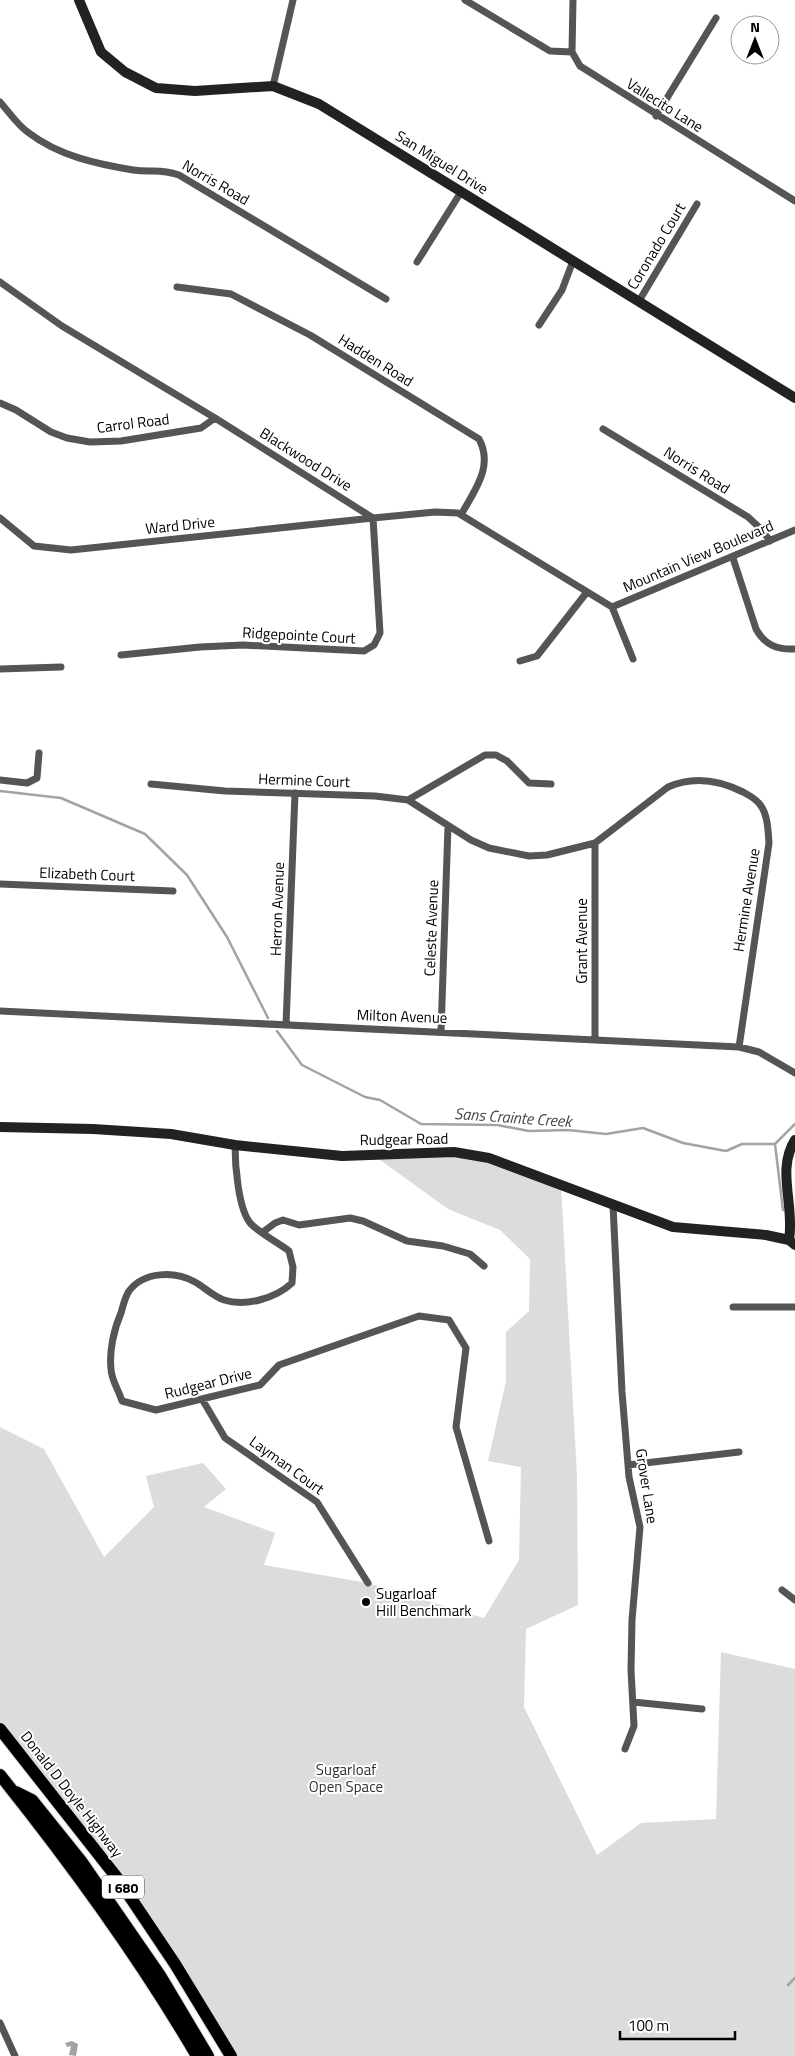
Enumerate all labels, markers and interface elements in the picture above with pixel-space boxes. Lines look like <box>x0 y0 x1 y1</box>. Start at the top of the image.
north arrow <box>730 15 780 65</box>
text: N <box>750 16 760 37</box>
street label: Vallecito Lane <box>622 72 708 138</box>
street label: San Miguel Drive <box>391 124 493 200</box>
street label: Norris Road <box>178 153 254 211</box>
street label: Coronado Court <box>621 197 691 294</box>
street label: Hadden Road <box>334 328 418 392</box>
street label: Carrol Road <box>95 407 171 439</box>
street label: Blackwood Drive <box>255 421 357 497</box>
street label: Norris Road <box>659 441 735 499</box>
street label: Ward Drive <box>144 510 216 540</box>
street label: Mountain View Boulevard <box>619 514 777 598</box>
street label: Ridgepointe Court <box>242 621 357 649</box>
street label: Hermine Court <box>258 767 351 793</box>
street label: Hermine Avenue <box>726 847 766 953</box>
street label: Elizabeth Court <box>39 861 136 887</box>
street label: Herron Avenue <box>264 862 290 956</box>
street label: Celeste Avenue <box>418 879 444 977</box>
street label: Grant Avenue <box>570 898 593 984</box>
street label: Milton Avenue <box>356 1003 448 1029</box>
water label: Sans Crainte Creek <box>454 1101 574 1133</box>
street label: Rudgear Road <box>359 1127 449 1151</box>
street label: Rudgear Drive <box>162 1361 254 1405</box>
street label: Layman Court <box>245 1430 330 1500</box>
street label: Grover Lane <box>630 1447 664 1525</box>
place label: Sugarloaf Hill Benchmark <box>376 1582 472 1622</box>
marker: Sugarloaf Hill Benchmark <box>360 1596 372 1608</box>
street label: Donald D Doyle Highway <box>15 1726 129 1862</box>
park label: Sugarloaf Open Space <box>309 1758 383 1798</box>
road number: I 680 <box>102 1875 144 1898</box>
scale bar <box>620 2008 735 2040</box>
text: 100 m <box>628 2014 669 2037</box>

